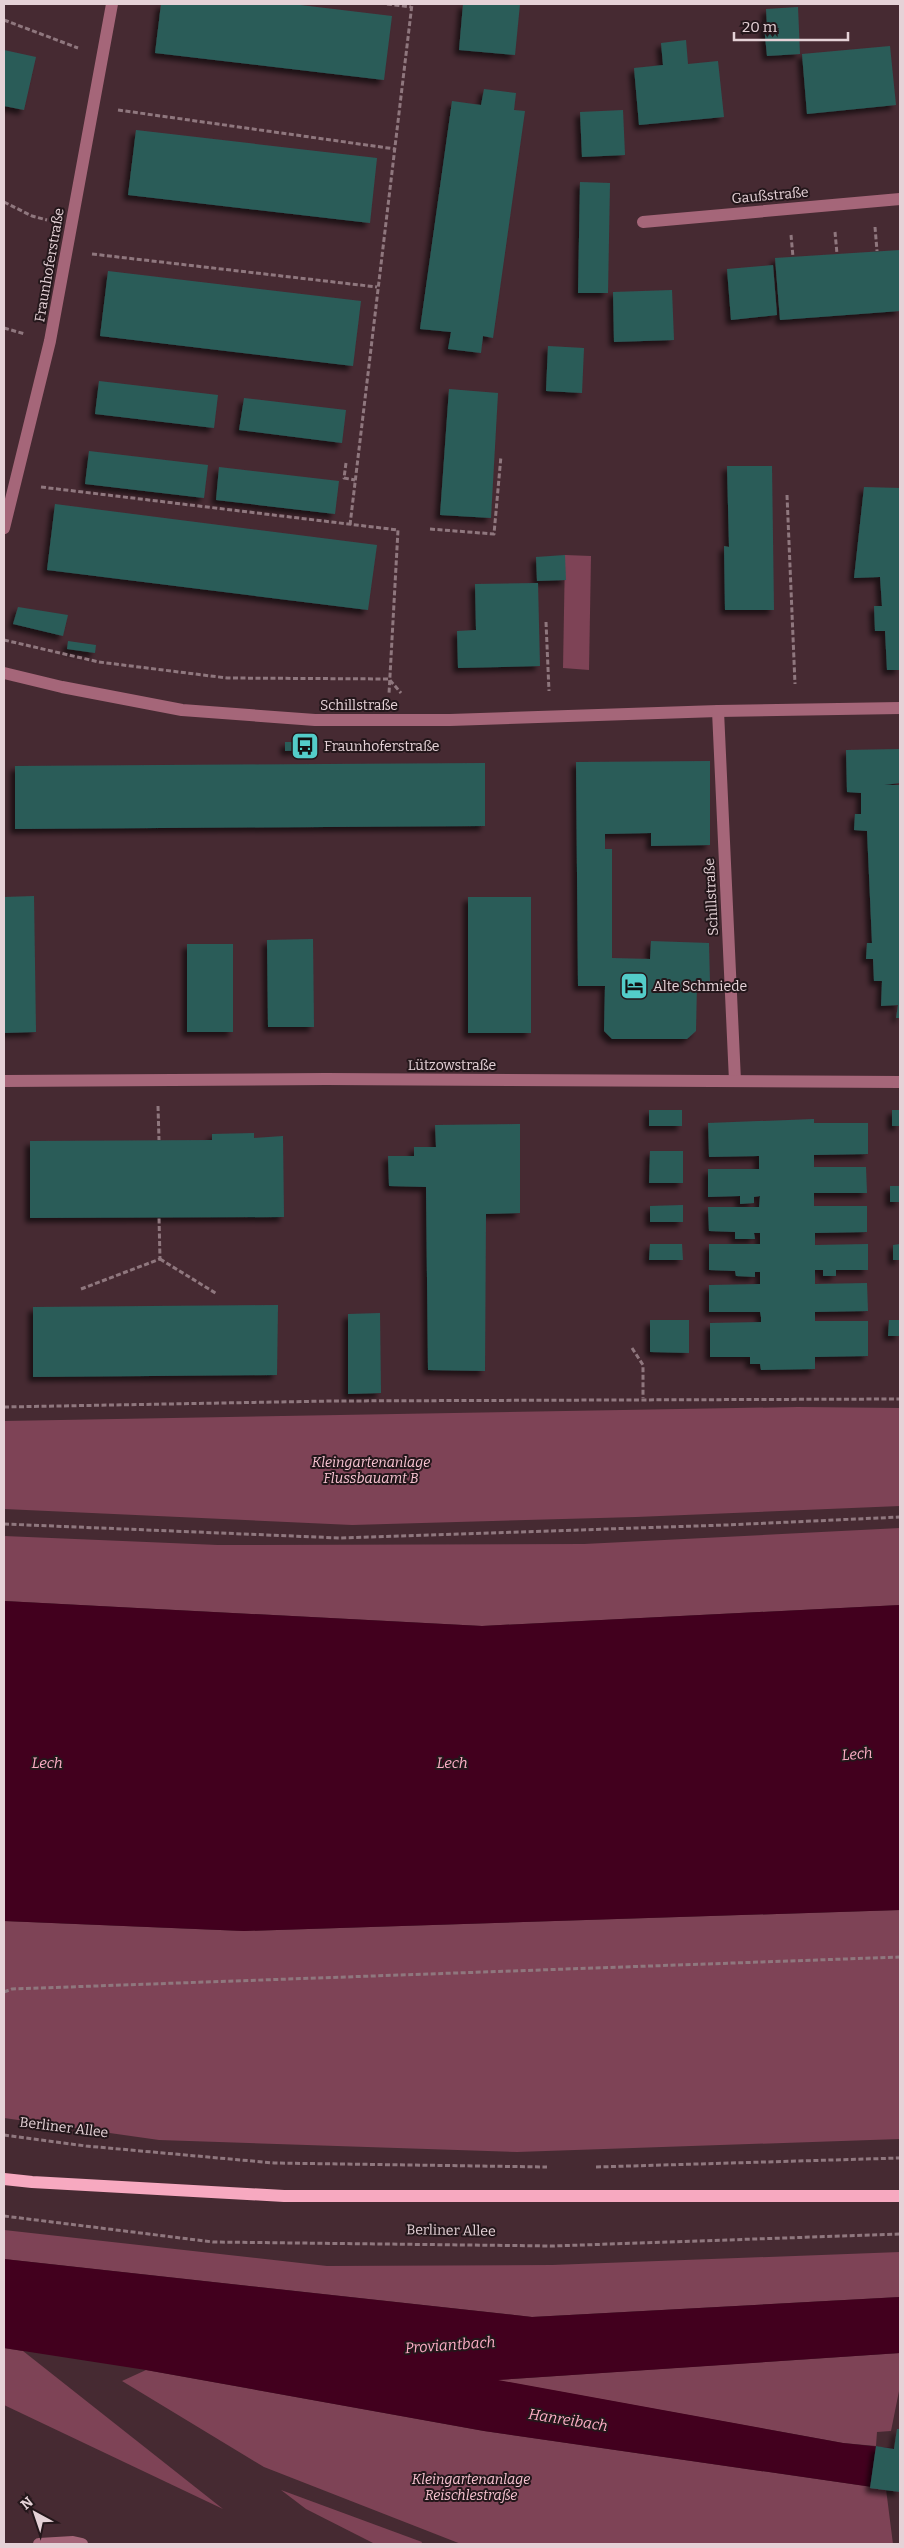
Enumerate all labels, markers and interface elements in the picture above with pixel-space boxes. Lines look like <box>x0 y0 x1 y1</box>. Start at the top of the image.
scale bar <box>734 10 848 42</box>
text: 20 m <box>742 18 778 36</box>
street label: Gaußstraße <box>731 184 809 207</box>
street label: Fraunhoferstraße <box>31 207 68 323</box>
street label: Schillstraße <box>320 697 398 714</box>
bus stop icon: Fraunhoferstraße <box>290 731 320 761</box>
place label: Fraunhoferstraße <box>324 738 440 755</box>
street label: Schillstraße <box>701 858 722 936</box>
hotel icon: Alte Schmiede <box>619 971 649 1001</box>
place label: Alte Schmiede <box>653 978 747 995</box>
street label: Lützowstraße <box>408 1057 496 1074</box>
park label: Kleingartenanlage Flussbauamt B <box>312 1454 430 1487</box>
water label: Lech <box>841 1744 873 1764</box>
water label: Lech <box>31 1754 63 1772</box>
water label: Lech <box>436 1754 468 1772</box>
street label: Berliner Allee <box>19 2114 109 2141</box>
street label: Berliner Allee <box>406 2221 496 2240</box>
water label: Proviantbach <box>404 2333 496 2357</box>
water label: Hanreibach <box>527 2405 609 2435</box>
park label: Kleingartenanlage Reischlestraße <box>412 2471 530 2504</box>
north arrow <box>10 2488 60 2538</box>
text: N <box>17 2493 37 2513</box>

